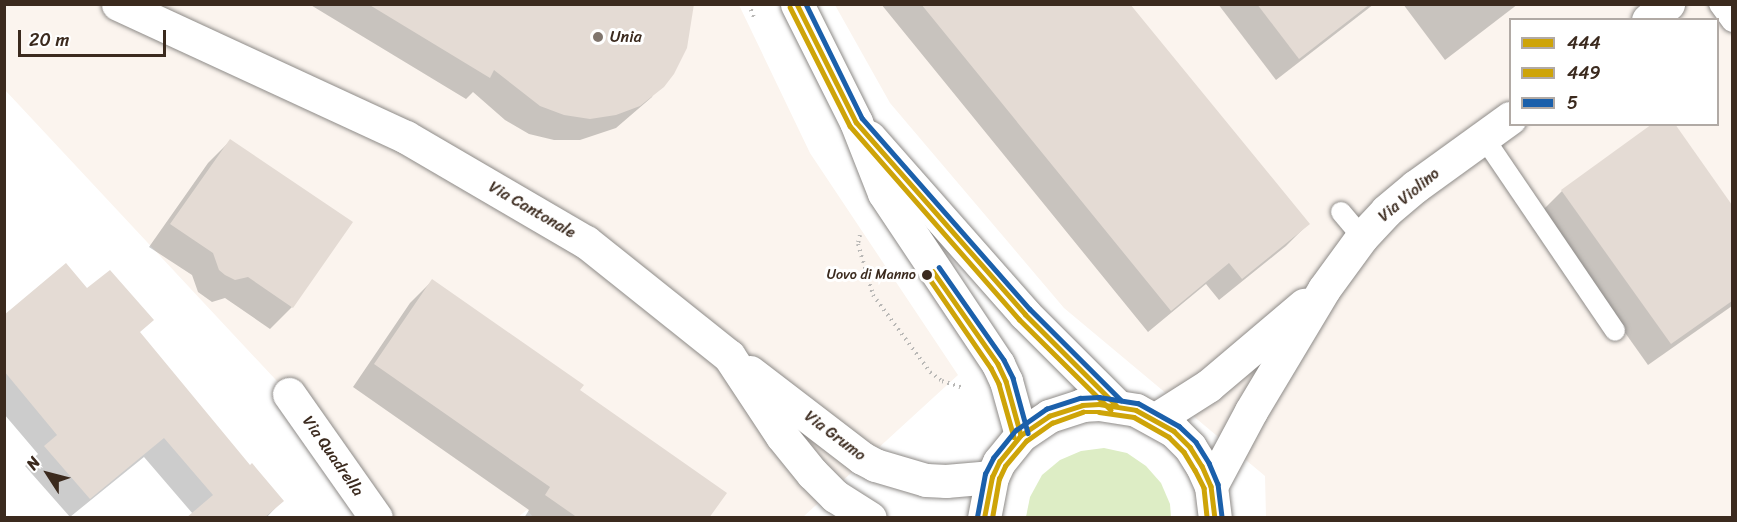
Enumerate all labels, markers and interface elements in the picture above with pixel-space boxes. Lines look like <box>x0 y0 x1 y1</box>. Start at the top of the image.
scale bar <box>21 18 170 56</box>
legend <box>1509 18 1719 126</box>
text: 20 m <box>29 24 69 56</box>
place label: Unia <box>610 27 642 47</box>
text: 444 <box>1567 27 1601 59</box>
marker: Unia <box>591 30 605 44</box>
text: 449 <box>1567 57 1601 89</box>
text: 5 <box>1567 87 1578 119</box>
street label: Via Violino <box>1375 164 1443 226</box>
street label: Via Cantonale <box>485 177 579 243</box>
place label: Uovo di Manno <box>827 267 916 283</box>
marker: Uovo di Manno <box>921 269 933 281</box>
street label: Via Grumo <box>801 407 869 465</box>
street label: Via Quadrella <box>298 412 368 500</box>
north arrow <box>18 444 78 504</box>
text: N <box>18 450 48 476</box>

